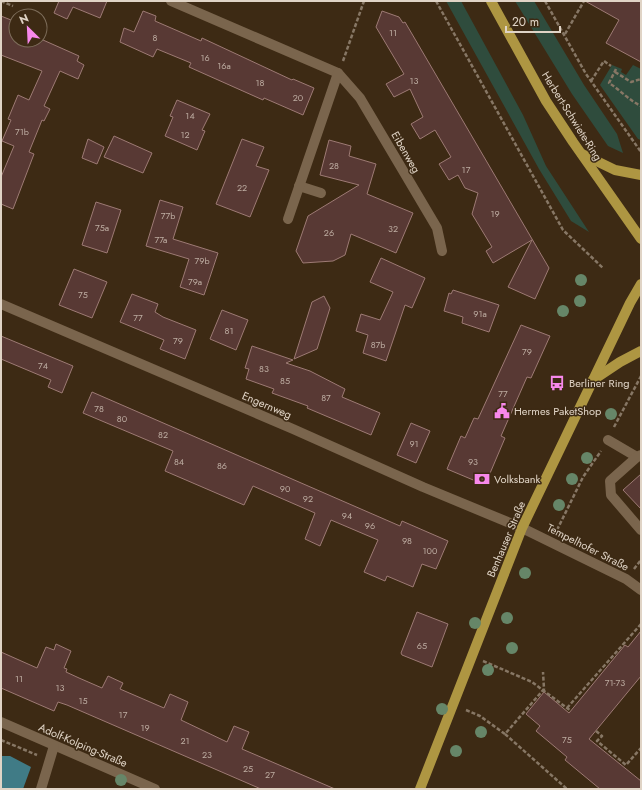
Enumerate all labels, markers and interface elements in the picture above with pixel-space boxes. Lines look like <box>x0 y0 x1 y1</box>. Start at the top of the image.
north arrow <box>8 8 48 48</box>
scale bar <box>506 8 560 34</box>
text: N <box>17 10 31 28</box>
text: 20 m <box>512 13 539 31</box>
house number: 11 <box>389 26 397 39</box>
house number: 8 <box>153 31 158 44</box>
house number: 16 <box>200 51 210 64</box>
house number: 16a <box>217 59 231 72</box>
street label: Herbert-Schwiete-Ring <box>538 68 606 164</box>
house number: 13 <box>410 74 419 87</box>
house number: 18 <box>256 76 265 89</box>
house number: 20 <box>293 91 304 104</box>
house number: 14 <box>185 109 195 122</box>
house number: 71b <box>15 125 29 138</box>
house number: 12 <box>180 128 190 141</box>
street label: Eibenweg <box>388 128 424 176</box>
house number: 28 <box>329 159 339 172</box>
house number: 17 <box>462 163 471 176</box>
house number: 22 <box>237 181 247 194</box>
house number: 19 <box>490 207 500 220</box>
house number: 77b <box>161 209 175 222</box>
house number: 75a <box>95 221 109 234</box>
house number: 32 <box>388 222 398 235</box>
house number: 26 <box>324 226 334 239</box>
house number: 77a <box>155 233 167 246</box>
house number: 79b <box>194 254 210 267</box>
house number: 79a <box>188 275 202 288</box>
house number: 75 <box>78 288 88 301</box>
house number: 91a <box>473 307 487 320</box>
house number: 77 <box>133 311 143 324</box>
house number: 81 <box>225 324 233 337</box>
house number: 79 <box>173 334 183 347</box>
house number: 87b <box>371 338 385 351</box>
house number: 79 <box>522 345 532 358</box>
house number: 74 <box>38 359 48 372</box>
house number: 83 <box>259 362 269 375</box>
house number: 85 <box>280 374 290 387</box>
bus stop icon: Berliner Ring <box>548 374 566 392</box>
place label: Berliner Ring <box>569 375 630 391</box>
street label: Engernweg <box>240 387 294 423</box>
house number: 77 <box>498 387 508 400</box>
house number: 87 <box>321 391 331 404</box>
house number: 78 <box>94 402 104 415</box>
public building icon: Hermes PaketShop <box>493 402 511 420</box>
place label: Hermes PaketShop <box>514 403 601 419</box>
house number: 80 <box>117 412 128 425</box>
house number: 82 <box>158 428 168 441</box>
house number: 91 <box>409 437 419 450</box>
house number: 84 <box>174 455 184 468</box>
house number: 93 <box>468 455 478 468</box>
house number: 86 <box>217 459 227 472</box>
bank icon: Volksbank <box>473 470 491 488</box>
place label: Volksbank <box>494 471 541 487</box>
house number: 90 <box>280 482 291 495</box>
house number: 92 <box>303 492 313 505</box>
street label: Benhauser Straße <box>483 498 529 579</box>
house number: 94 <box>342 509 352 522</box>
house number: 96 <box>365 519 375 532</box>
street label: Tempelhofer Straße <box>544 519 632 575</box>
house number: 98 <box>402 534 412 547</box>
house number: 100 <box>423 544 438 557</box>
house number: 65 <box>417 639 427 652</box>
house number: 11 <box>15 672 23 685</box>
house number: 71-73 <box>605 676 625 689</box>
house number: 13 <box>56 681 65 694</box>
house number: 15 <box>78 694 88 707</box>
house number: 17 <box>119 708 128 721</box>
street label: Adolf-Kolping-Straße <box>36 719 130 771</box>
house number: 19 <box>140 721 150 734</box>
house number: 75 <box>562 733 572 746</box>
house number: 21 <box>180 734 190 747</box>
house number: 23 <box>202 748 212 761</box>
house number: 25 <box>243 762 253 775</box>
house number: 27 <box>265 768 275 781</box>

